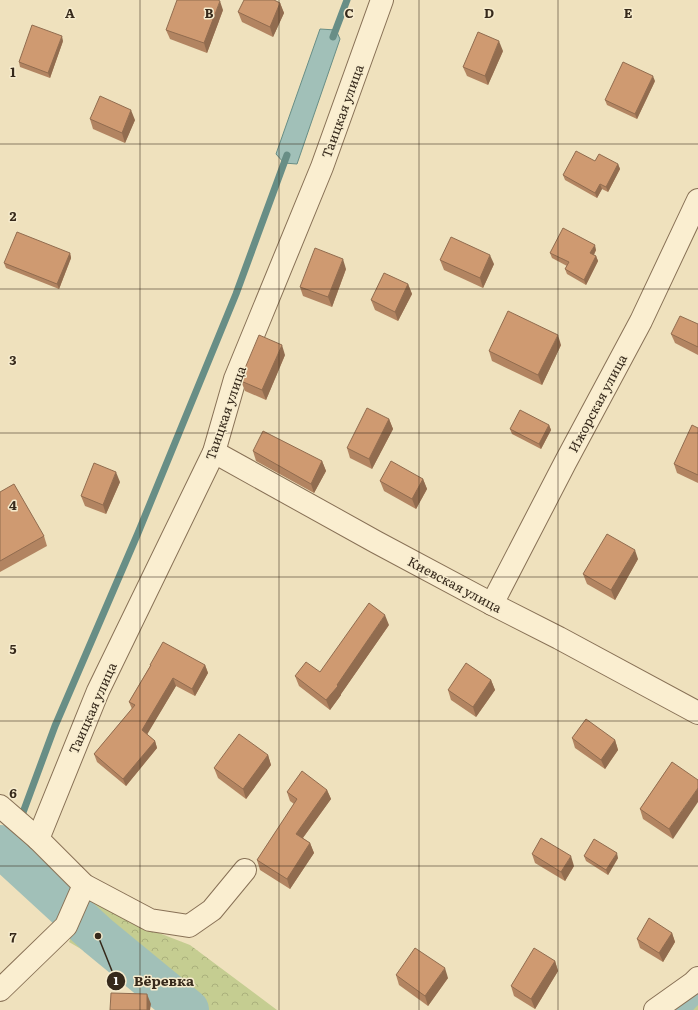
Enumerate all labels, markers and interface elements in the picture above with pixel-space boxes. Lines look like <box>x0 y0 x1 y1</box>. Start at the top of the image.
text: A <box>65 3 75 22</box>
text: B <box>205 3 214 22</box>
text: C <box>344 3 354 22</box>
text: D <box>484 3 494 22</box>
text: E <box>624 3 633 22</box>
street label: Таицкая улица <box>316 61 368 161</box>
text: 1 <box>10 62 16 81</box>
text: 2 <box>10 206 17 225</box>
text: 3 <box>9 350 17 369</box>
street label: Ижорская улица <box>563 350 631 456</box>
street label: Таицкая улица <box>200 363 250 463</box>
text: 4 <box>9 495 17 514</box>
street label: Киевская улица <box>405 551 505 617</box>
text: 5 <box>9 639 17 658</box>
street label: Таицкая улица <box>63 659 121 757</box>
text: 6 <box>9 783 17 802</box>
text: 7 <box>9 927 17 946</box>
callout: Вёревка <box>106 968 202 994</box>
text: Вёревка <box>134 970 195 990</box>
text: 1 <box>114 971 119 989</box>

